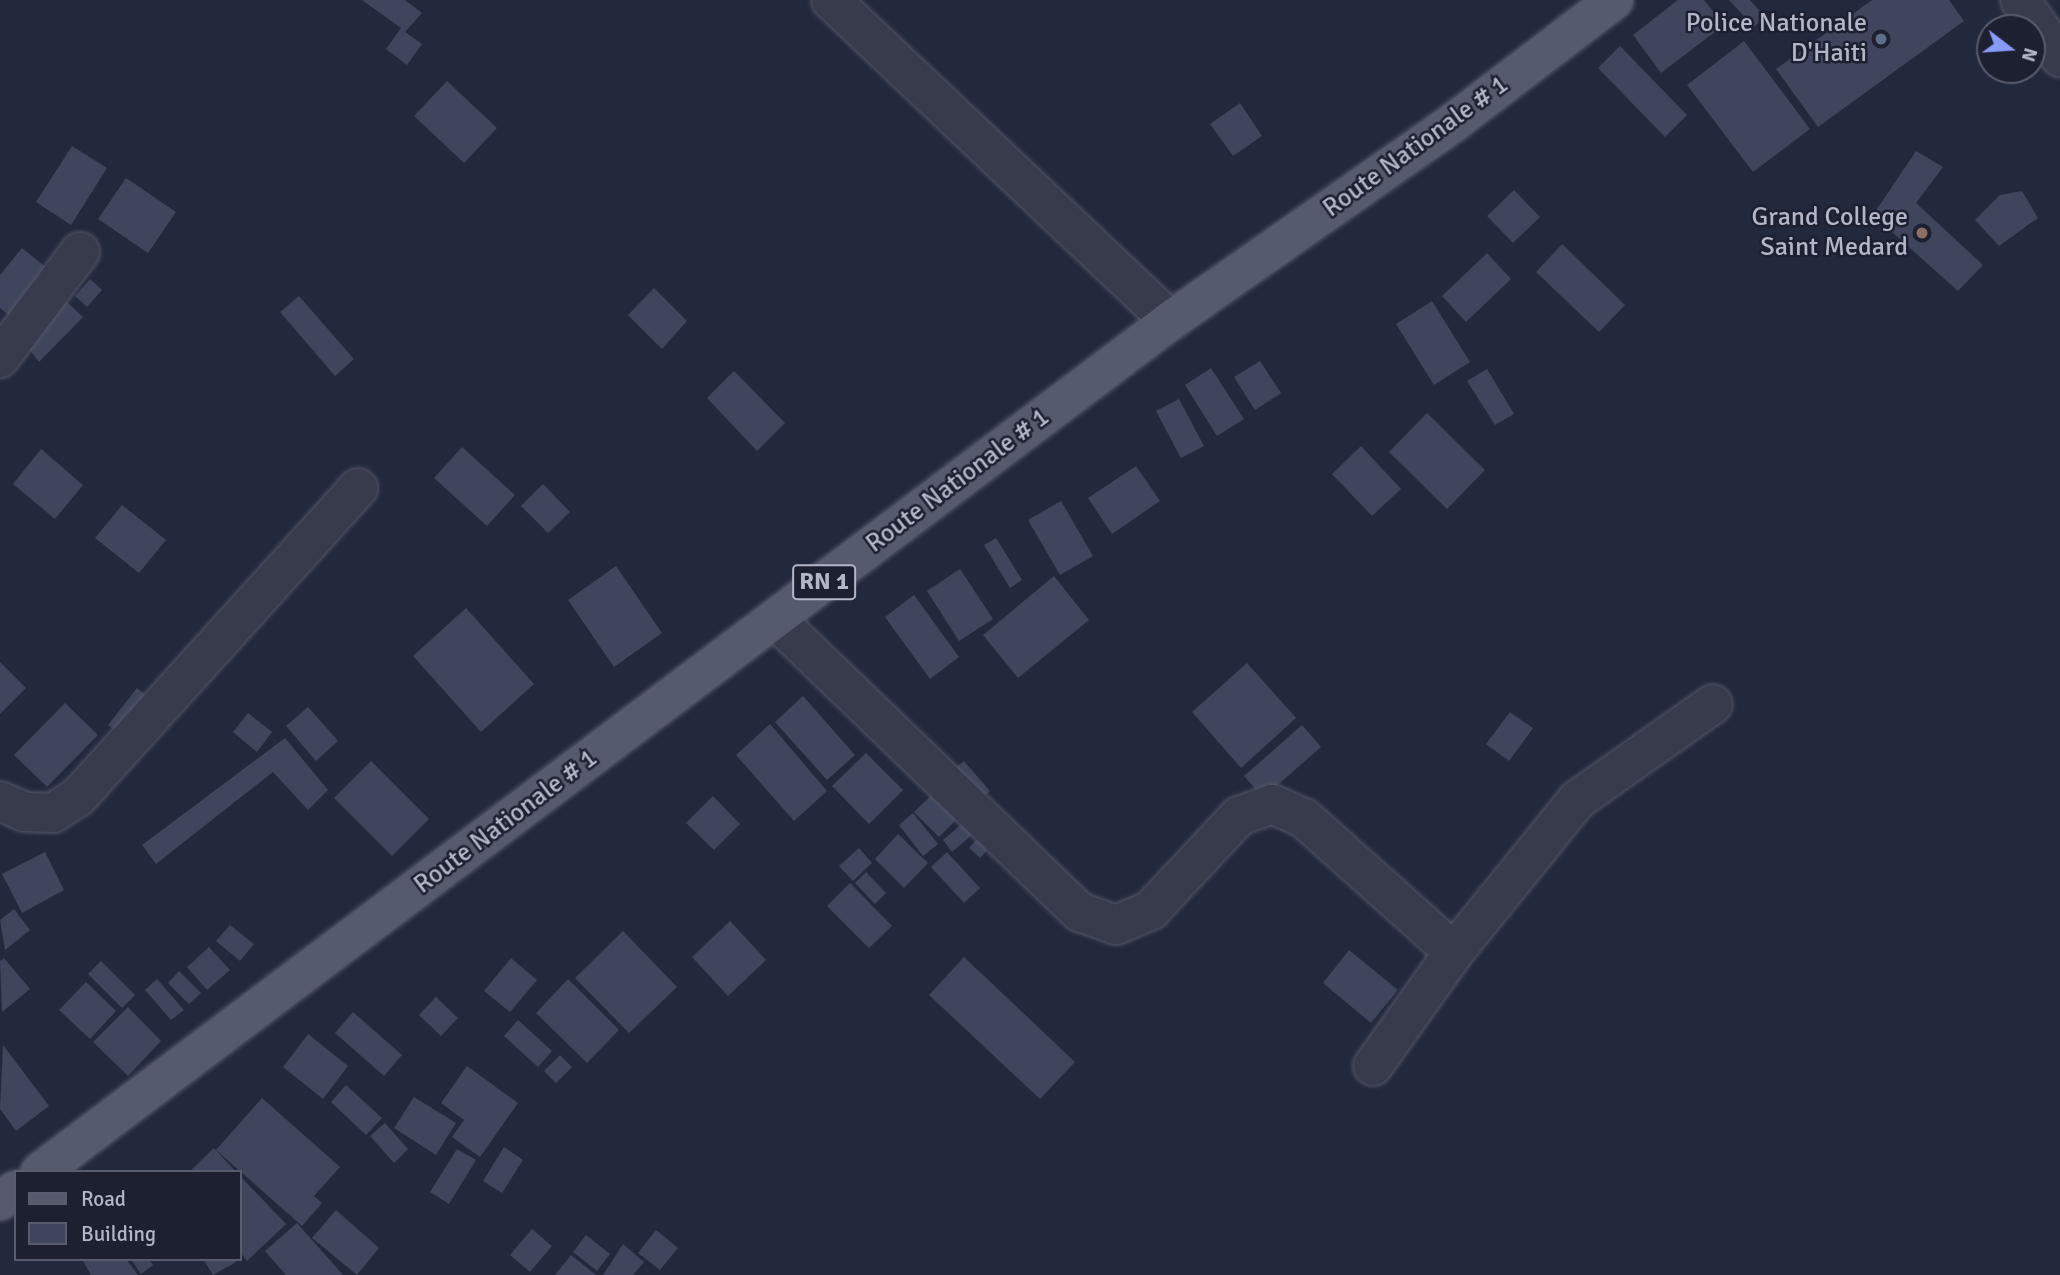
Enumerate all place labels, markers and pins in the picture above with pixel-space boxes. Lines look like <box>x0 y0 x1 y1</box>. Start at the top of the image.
place label: Police Nationale D'Haiti <box>1686 8 1867 70</box>
marker: Police Nationale D'Haiti <box>1873 31 1889 47</box>
place label: Grand College Saint Medard <box>1752 202 1908 264</box>
marker: Grand College Saint Medard <box>1914 225 1930 241</box>

